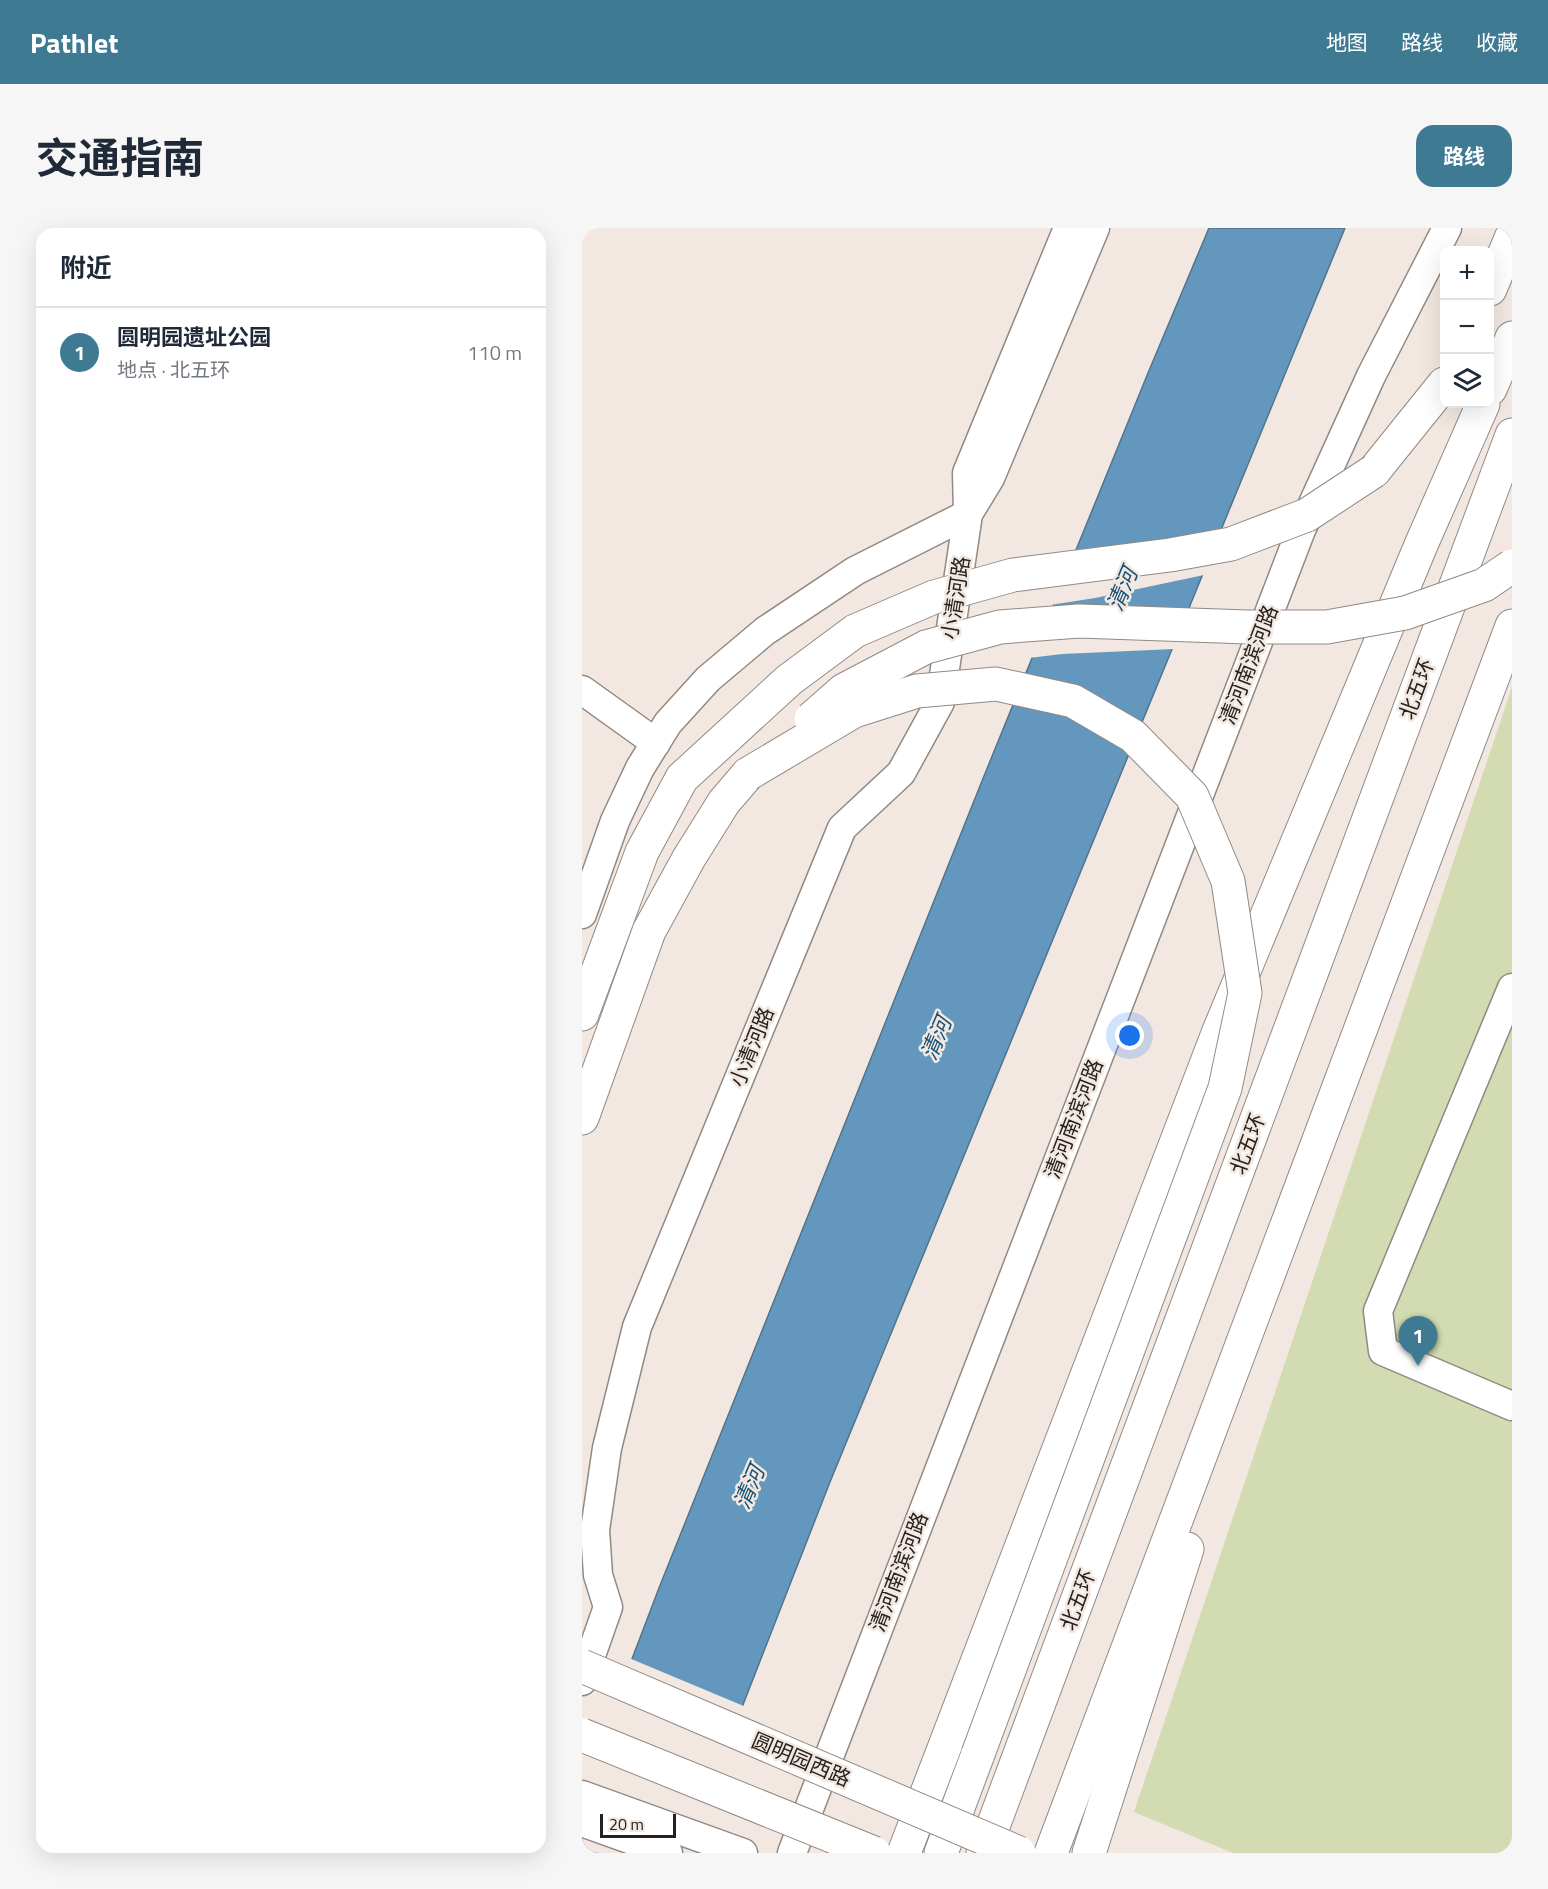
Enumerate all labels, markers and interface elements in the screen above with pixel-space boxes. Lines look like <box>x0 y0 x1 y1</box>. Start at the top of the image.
text: Pathlet <box>30 21 118 64</box>
text: 地图 <box>1326 26 1368 58</box>
text: 路线 <box>1401 26 1443 58</box>
text: 收藏 <box>1476 26 1518 58</box>
text: 交通指南 <box>36 125 204 189</box>
button: 路线 <box>1416 125 1512 187</box>
map controls <box>1440 246 1494 408</box>
button: + <box>1440 246 1494 300</box>
text: 附近 <box>60 248 112 287</box>
button: − <box>1440 300 1494 354</box>
text: 圆明园遗址公园 <box>117 320 271 354</box>
text: 1 <box>74 337 85 368</box>
text: 110 m <box>467 337 522 368</box>
text: 地点 · 北五环 <box>117 354 230 385</box>
button: layers <box>1440 354 1494 408</box>
street label: 小清河路 <box>933 554 977 642</box>
water label: 清河 <box>1098 558 1148 616</box>
street label: 清河南滨河路 <box>1211 600 1286 729</box>
street label: 北五环 <box>1390 654 1442 724</box>
street label: 小清河路 <box>721 1002 782 1092</box>
water label: 清河 <box>912 1007 962 1065</box>
your location <box>1115 1021 1144 1050</box>
street label: 清河南滨河路 <box>1036 1054 1111 1183</box>
street label: 北五环 <box>1221 1109 1273 1179</box>
pin: 1 <box>1398 1316 1438 1366</box>
water label: 清河 <box>725 1456 775 1514</box>
street label: 清河南滨河路 <box>861 1507 936 1636</box>
street label: 北五环 <box>1051 1565 1103 1635</box>
street label: 圆明园西路 <box>747 1724 856 1794</box>
scale bar <box>600 1811 676 1838</box>
text: 20 m <box>609 1812 644 1836</box>

